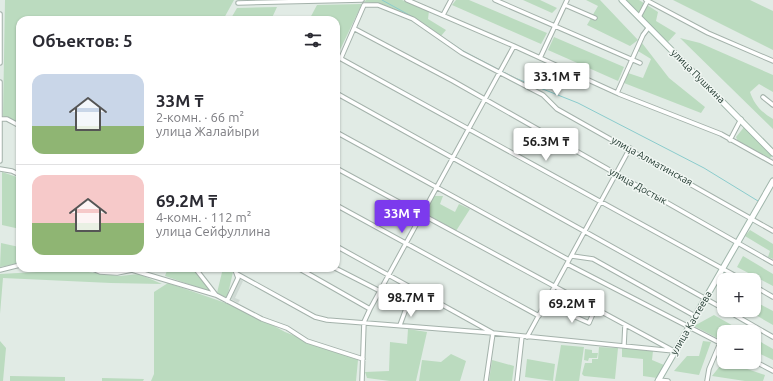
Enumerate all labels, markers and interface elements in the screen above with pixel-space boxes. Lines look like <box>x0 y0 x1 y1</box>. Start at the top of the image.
icon: filters <box>302 29 324 51</box>
text: Объектов: 5 <box>32 31 132 50</box>
street label: улица Пушкина <box>669 47 727 105</box>
pin: 33.1M ₸ <box>520 63 594 97</box>
text: 33.1M ₸ <box>533 69 581 83</box>
icon: home <box>64 90 112 138</box>
text: 33M ₸ <box>156 91 204 110</box>
text: 2-комн. · 66 m² <box>156 110 244 124</box>
text: улица Жалайыри <box>156 124 259 138</box>
pin: 56.3M ₸ <box>509 128 583 162</box>
text: 56.3M ₸ <box>522 134 570 148</box>
street label: улица Алматинская <box>609 134 695 188</box>
street label: улица Достык <box>607 166 669 206</box>
icon: home <box>64 191 112 239</box>
text: 69.2M ₸ <box>156 191 218 210</box>
pin: 33M ₸ <box>374 200 430 234</box>
text: 33M ₸ <box>384 206 420 220</box>
text: 4-комн. · 112 m² <box>156 210 251 224</box>
text: улица Сейфуллина <box>156 224 270 238</box>
map controls <box>717 273 761 369</box>
button: + <box>717 273 761 317</box>
pin: 98.7M ₸ <box>374 284 448 318</box>
street label: улица Кастеева <box>668 289 714 357</box>
text: 98.7M ₸ <box>387 290 435 304</box>
pin: 69.2M ₸ <box>535 290 609 324</box>
text: 69.2M ₸ <box>548 296 596 310</box>
button: − <box>717 325 761 369</box>

